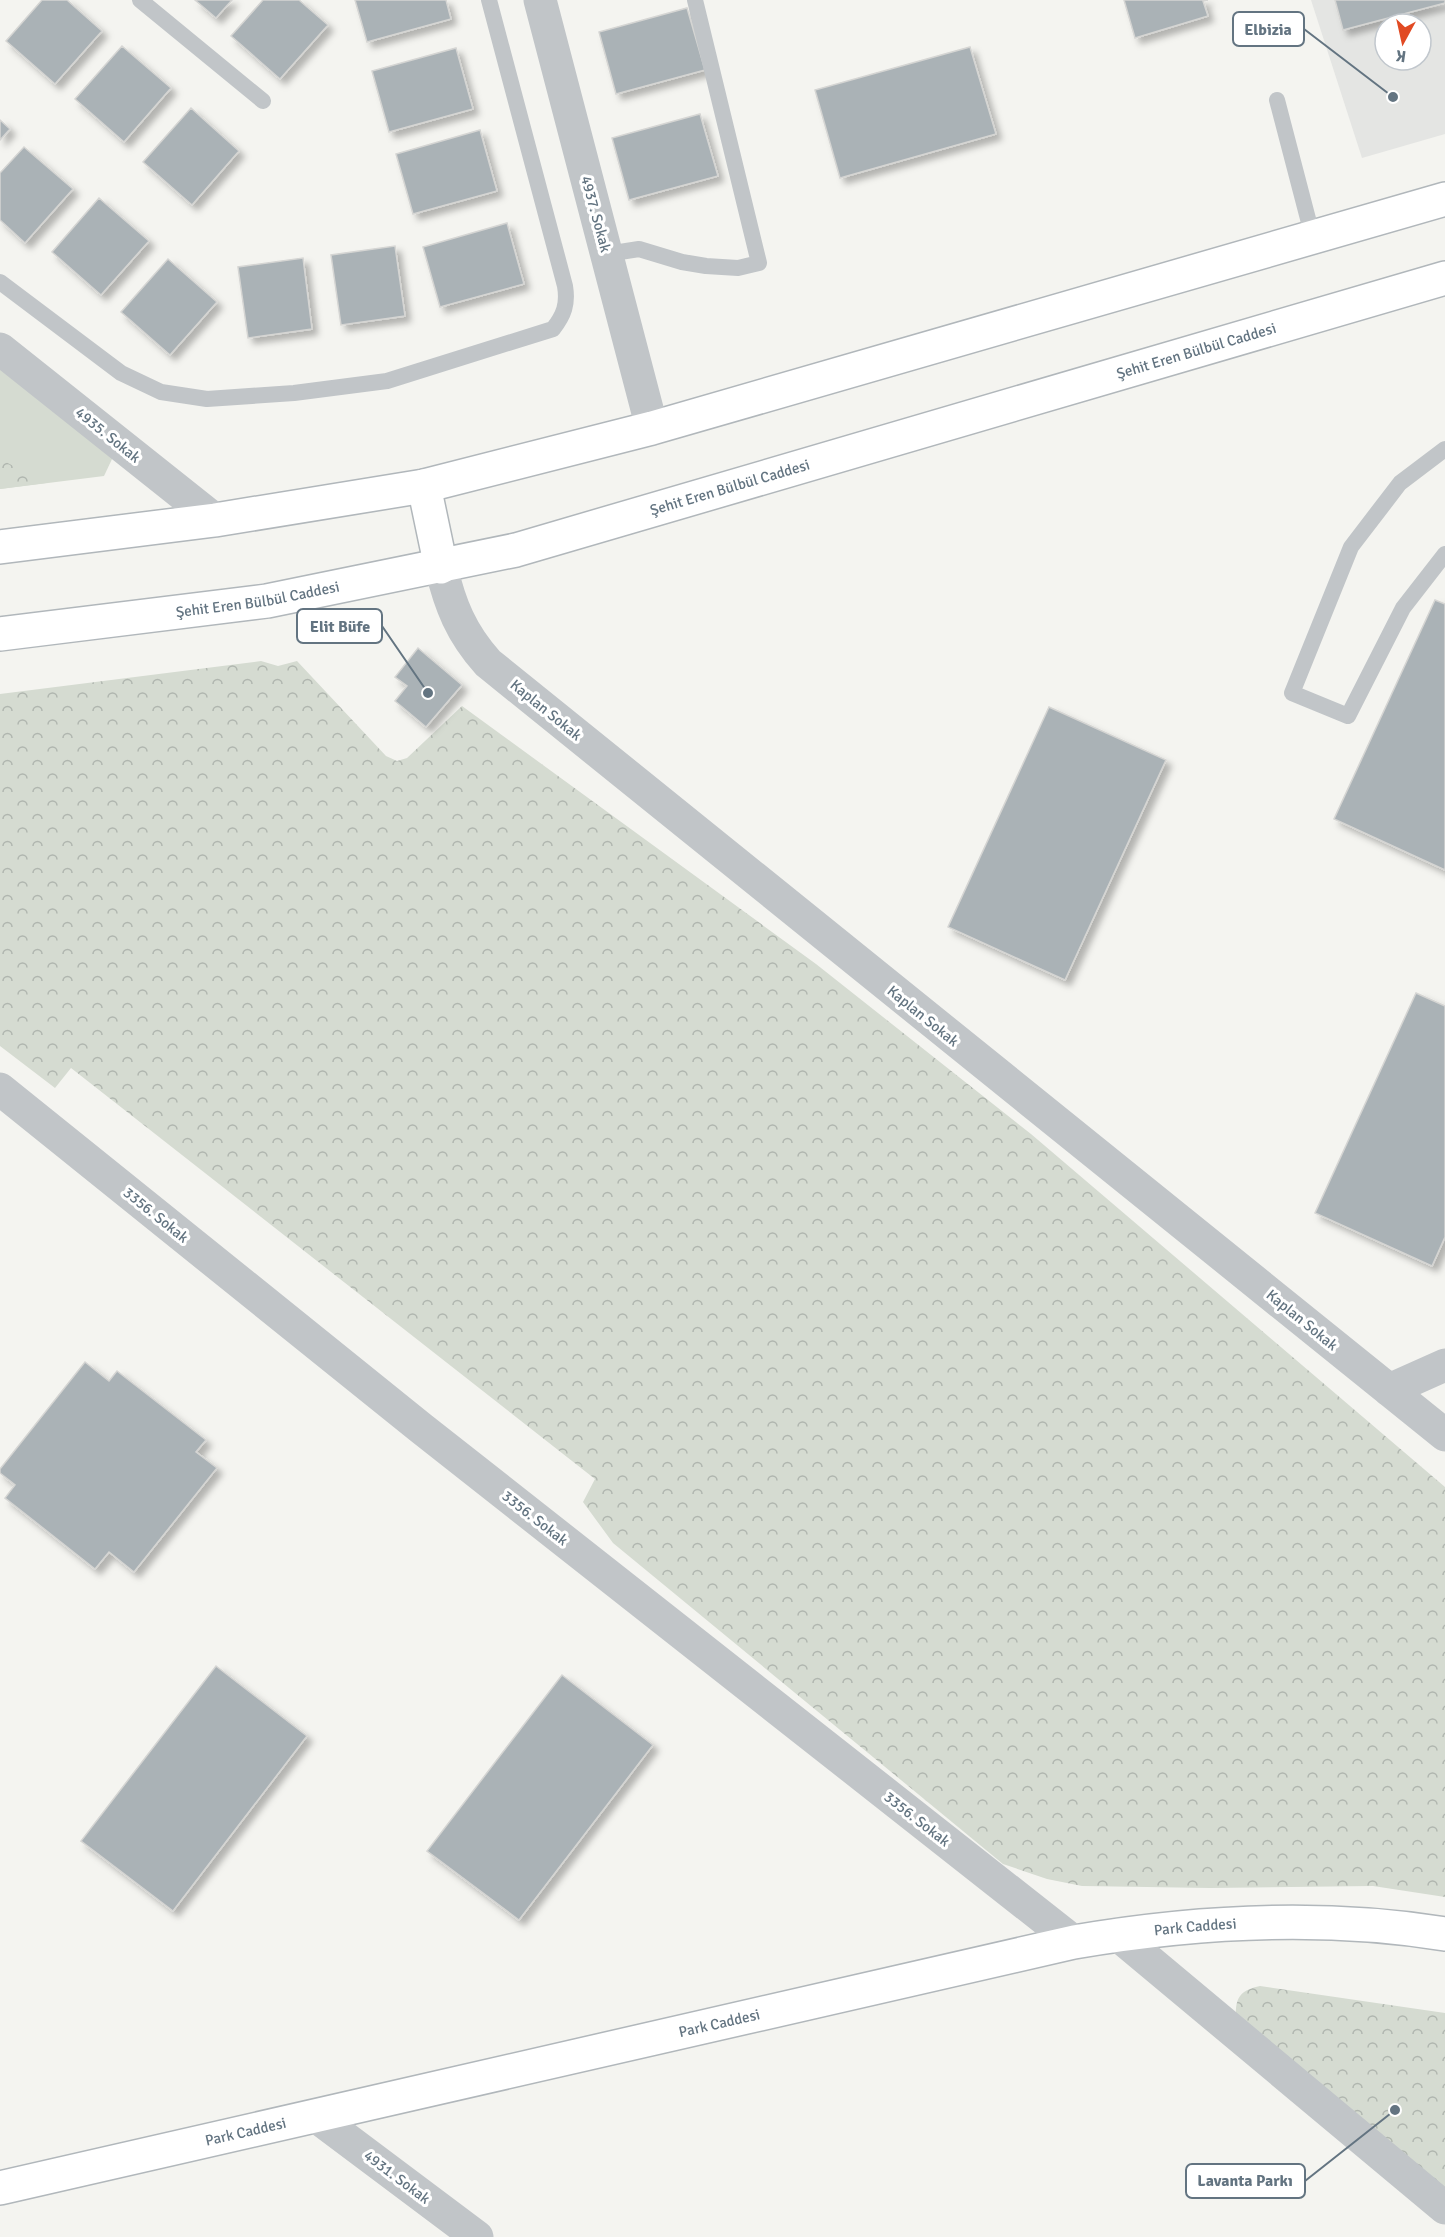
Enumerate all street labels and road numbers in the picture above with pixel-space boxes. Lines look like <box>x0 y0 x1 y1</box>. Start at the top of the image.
street label: 4937. Sokak <box>577 174 615 255</box>
street label: Şehit Eren Bülbül Caddesi <box>1114 319 1278 383</box>
street label: 4935. Sokak <box>72 403 145 467</box>
street label: Şehit Eren Bülbül Caddesi <box>648 456 812 519</box>
street label: Şehit Eren Bülbül Caddesi <box>175 577 341 621</box>
street label: Kaplan Sokak <box>507 676 586 745</box>
street label: Kaplan Sokak <box>884 982 963 1051</box>
street label: 3356. Sokak <box>120 1183 193 1247</box>
street label: Kaplan Sokak <box>1263 1286 1342 1355</box>
street label: 3356. Sokak <box>499 1487 572 1550</box>
street label: 3356. Sokak <box>881 1788 954 1851</box>
street label: Park Caddesi <box>1153 1915 1237 1939</box>
street label: Park Caddesi <box>677 2005 762 2041</box>
street label: Park Caddesi <box>203 2114 288 2150</box>
street label: 4931. Sokak <box>360 2146 434 2208</box>

